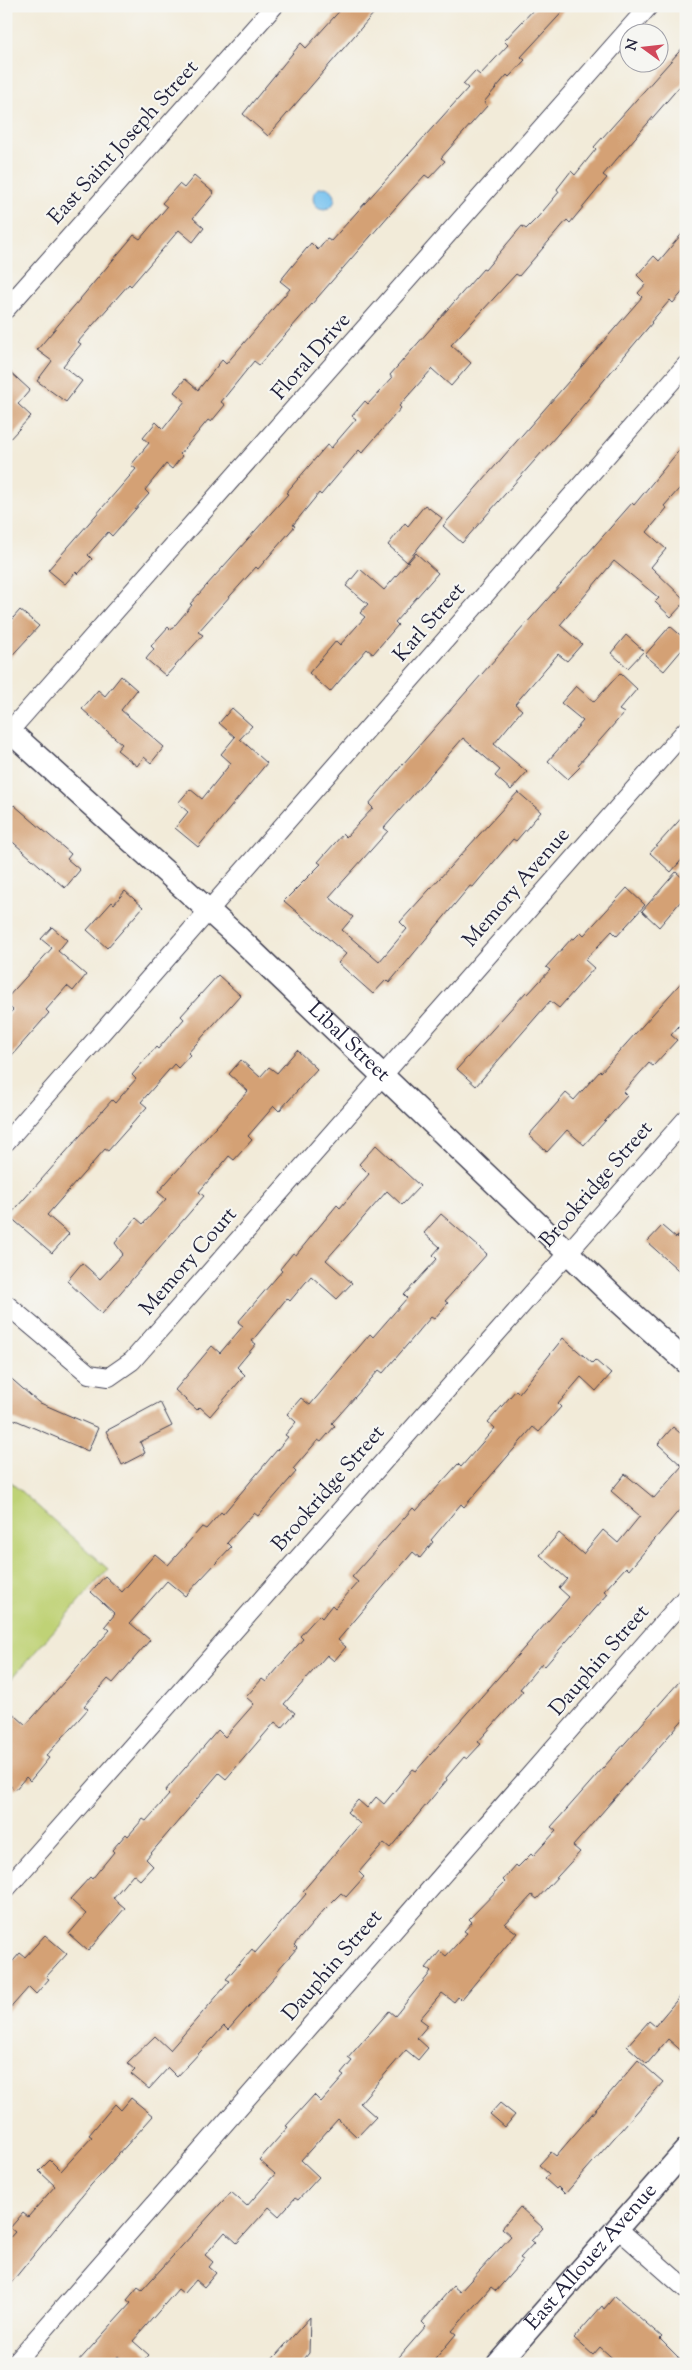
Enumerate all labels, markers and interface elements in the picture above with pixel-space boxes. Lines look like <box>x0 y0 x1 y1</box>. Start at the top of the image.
north arrow <box>620 22 670 72</box>
text: N <box>622 37 644 53</box>
street label: East Saint Joseph Street <box>42 54 206 232</box>
street label: Floral Drive <box>266 307 358 407</box>
street label: Karl Street <box>387 577 473 669</box>
street label: Memory Avenue <box>456 821 578 955</box>
street label: Libal Street <box>300 996 396 1090</box>
street label: Brookridge Street <box>534 1115 660 1255</box>
street label: Memory Court <box>133 1201 245 1323</box>
street label: Brookridge Street <box>266 1419 392 1559</box>
street label: Dauphin Street <box>543 1599 657 1723</box>
street label: Dauphin Street <box>276 1904 390 2028</box>
street label: East Allouez Avenue <box>519 2177 665 2337</box>

